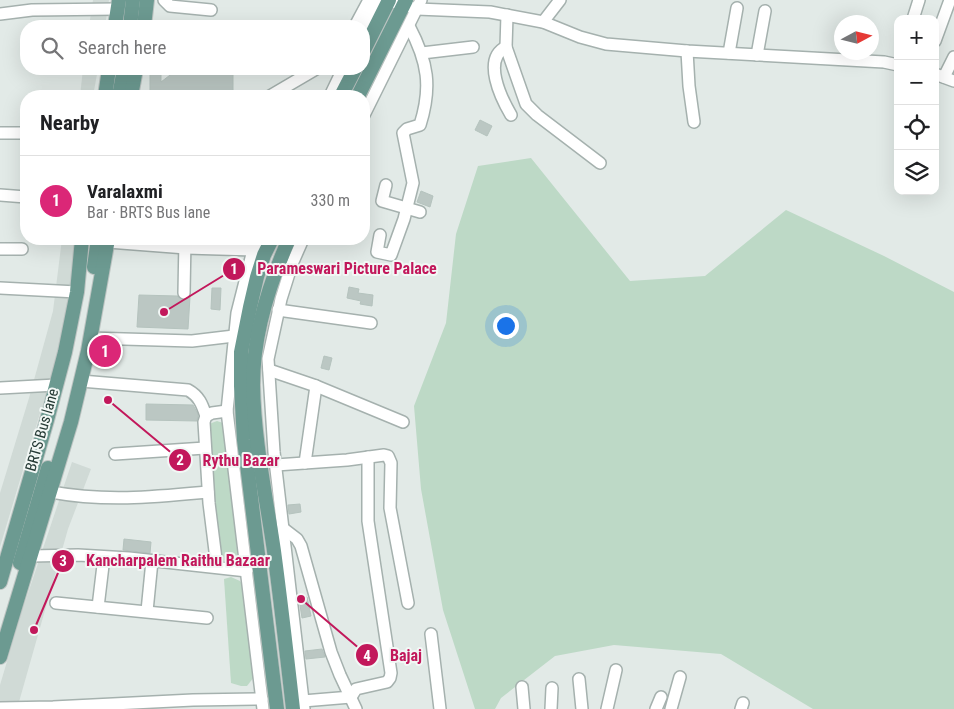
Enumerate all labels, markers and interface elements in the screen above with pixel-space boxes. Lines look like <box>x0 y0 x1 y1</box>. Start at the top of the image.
north arrow <box>834 15 879 60</box>
map controls <box>894 15 939 195</box>
button: + <box>894 15 939 60</box>
search box <box>20 20 370 75</box>
icon: search <box>38 34 66 62</box>
text: Search here <box>78 36 166 59</box>
button: − <box>894 60 939 105</box>
button: locate <box>894 105 939 150</box>
text: Nearby <box>40 111 99 135</box>
button: layers <box>894 150 939 195</box>
text: Varalaxmi <box>87 180 163 203</box>
text: 1 <box>52 191 60 210</box>
text: 330 m <box>311 191 350 210</box>
text: Bar · BRTS Bus lane <box>87 203 210 222</box>
callout: Parameswari Picture Palace <box>222 253 446 284</box>
text: Parameswari Picture Palace <box>257 259 437 278</box>
text: 1 <box>230 260 238 278</box>
your location <box>493 313 519 339</box>
pin: 1 <box>89 332 121 370</box>
street label: BRTS Bus lane <box>22 387 62 473</box>
callout: Rythu Bazar <box>167 445 289 476</box>
text: 2 <box>176 451 184 469</box>
text: Rythu Bazar <box>203 451 279 470</box>
callout: Kancharpalem Raithu Bazaar <box>51 545 280 576</box>
text: Kancharpalem Raithu Bazaar <box>86 551 270 570</box>
text: 3 <box>59 552 67 570</box>
callout: Bajaj <box>355 640 431 671</box>
text: Bajaj <box>390 646 422 665</box>
text: 4 <box>363 647 371 665</box>

